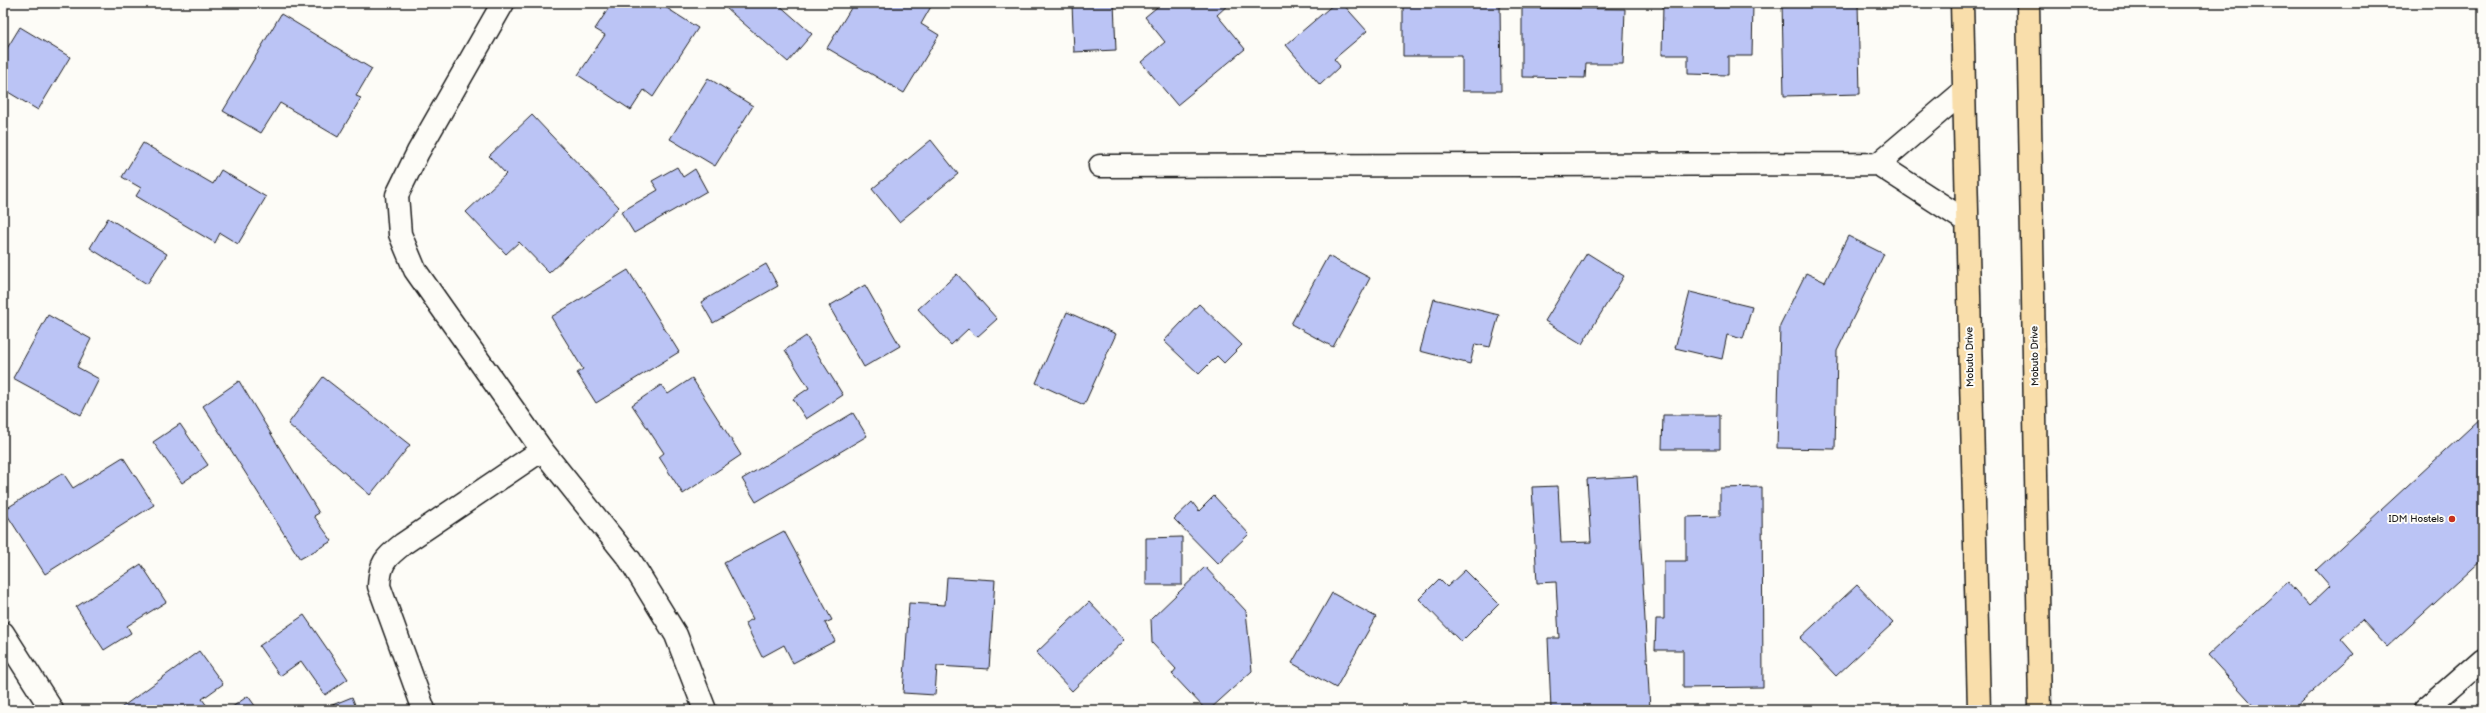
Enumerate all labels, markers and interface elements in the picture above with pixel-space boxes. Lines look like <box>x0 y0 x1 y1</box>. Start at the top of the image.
street label: Mobuto Drive <box>2028 326 2042 386</box>
street label: Mobutu Drive <box>1963 327 1977 387</box>
place label: IDM Hostels <box>2388 513 2444 525</box>
marker: IDM Hostels <box>2447 514 2457 524</box>

